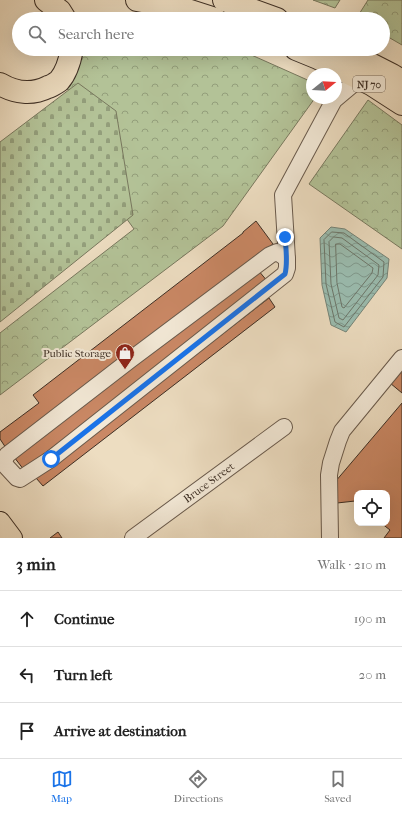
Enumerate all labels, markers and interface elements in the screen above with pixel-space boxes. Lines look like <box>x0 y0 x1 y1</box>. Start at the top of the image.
search box <box>12 12 390 56</box>
icon: search <box>26 23 48 45</box>
text: Search here <box>58 25 134 43</box>
north arrow <box>306 68 342 104</box>
road number: NJ 70 <box>353 76 385 92</box>
route end <box>276 228 294 246</box>
shop icon: Public Storage <box>114 342 136 370</box>
place label: Public Storage <box>43 347 112 360</box>
route start <box>42 450 60 468</box>
street label: Bruce Street <box>181 460 237 506</box>
map controls <box>354 490 390 526</box>
button: locate <box>354 490 390 526</box>
text: 3 min <box>16 554 56 574</box>
text: Walk · 210 m <box>318 557 386 572</box>
icon: ahead <box>16 608 38 630</box>
text: Continue <box>54 610 114 628</box>
text: 190 m <box>354 611 386 626</box>
icon: left <box>16 664 38 686</box>
text: Turn left <box>54 666 112 684</box>
text: 20 m <box>359 667 386 682</box>
icon: arrive <box>16 720 38 742</box>
text: Arrive at destination <box>54 722 186 740</box>
tab: Map <box>51 768 73 805</box>
tab: Directions <box>174 768 223 805</box>
tab: Saved <box>324 768 351 805</box>

